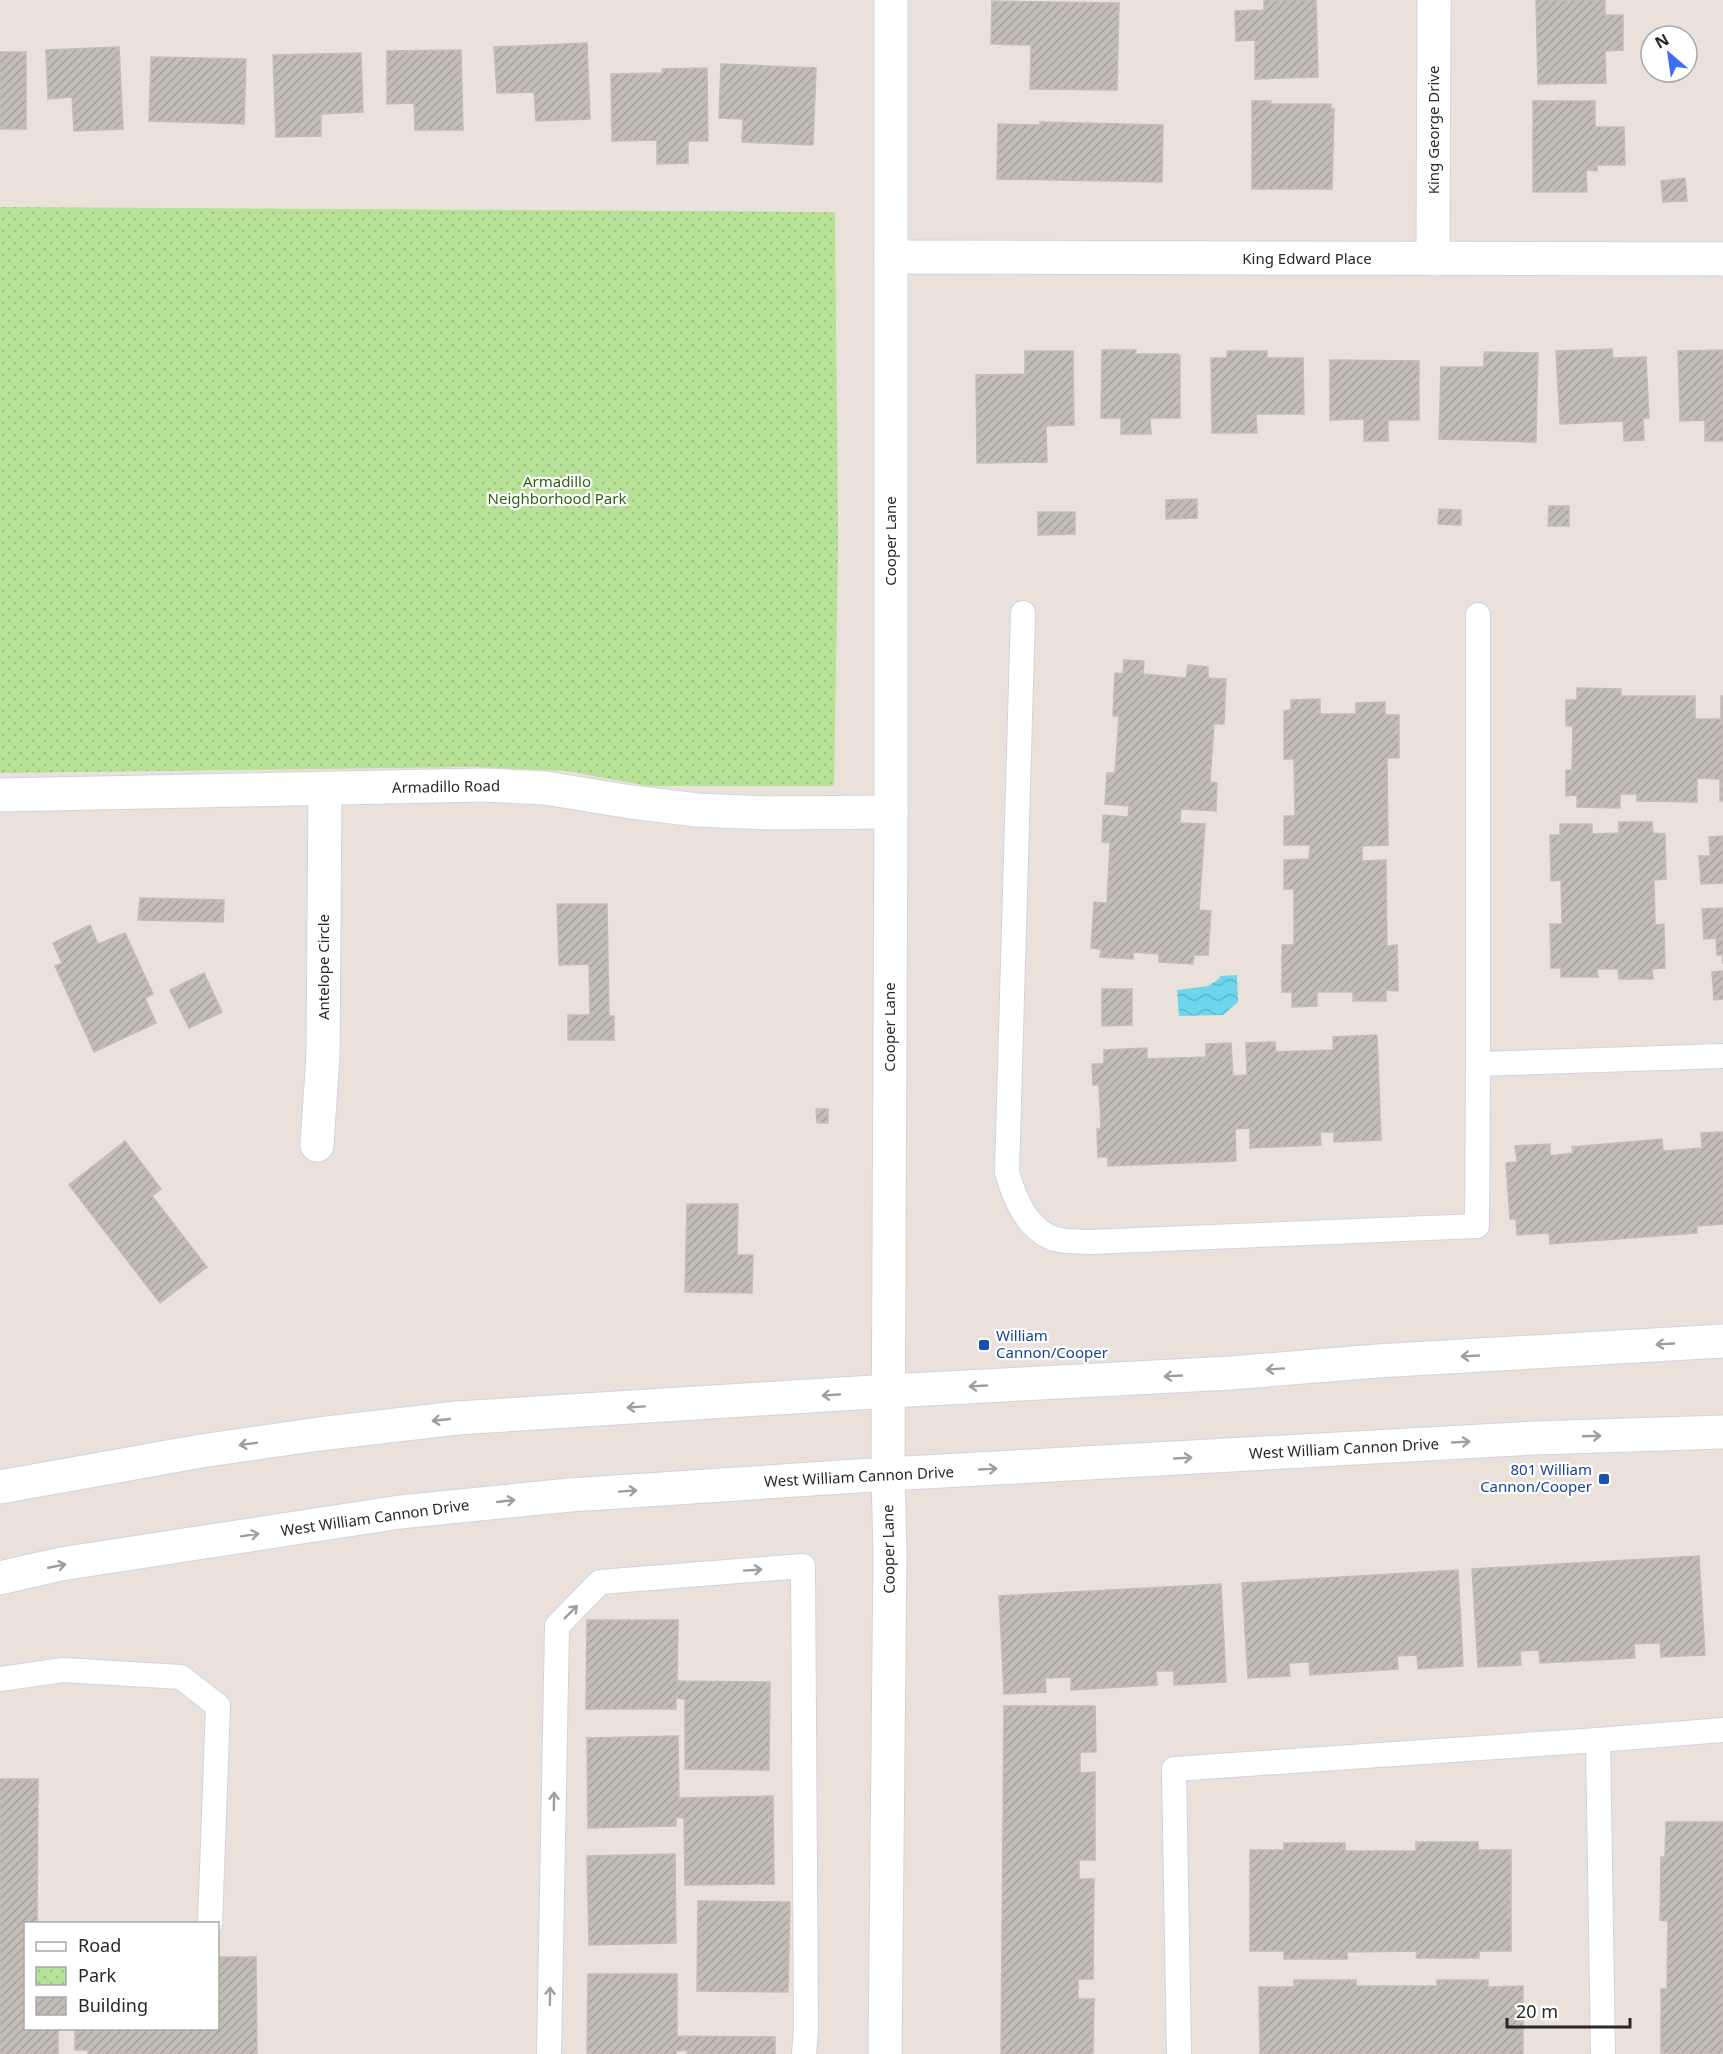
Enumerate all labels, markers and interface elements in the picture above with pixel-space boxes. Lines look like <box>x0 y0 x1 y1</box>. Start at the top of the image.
north arrow <box>1639 24 1699 84</box>
text: N <box>1651 28 1673 54</box>
street label: King George Drive <box>1423 66 1443 194</box>
street label: King Edward Place <box>1242 248 1372 268</box>
park label: Armadillo Neighborhood Park <box>488 471 626 508</box>
street label: Cooper Lane <box>880 496 900 586</box>
street label: Armadillo Road <box>392 775 500 797</box>
street label: Antelope Circle <box>313 914 333 1020</box>
street label: Cooper Lane <box>879 982 899 1072</box>
place label: William Cannon/Cooper <box>996 1325 1108 1362</box>
marker: William Cannon/Cooper <box>977 1338 991 1352</box>
one-way arrow <box>1655 1339 1675 1350</box>
one-way arrow <box>1460 1350 1480 1361</box>
one-way arrow <box>1266 1364 1286 1375</box>
one-way arrow <box>1163 1370 1183 1381</box>
one-way arrow <box>969 1381 989 1392</box>
one-way arrow <box>821 1390 841 1401</box>
one-way arrow <box>626 1402 646 1413</box>
one-way arrow <box>432 1415 452 1426</box>
one-way arrow <box>1582 1431 1602 1442</box>
street label: West William Cannon Drive <box>1248 1433 1439 1463</box>
one-way arrow <box>1451 1437 1471 1448</box>
one-way arrow <box>239 1439 258 1450</box>
one-way arrow <box>1172 1452 1192 1463</box>
place label: 801 William Cannon/Cooper <box>1480 1459 1592 1496</box>
street label: West William Cannon Drive <box>763 1461 954 1491</box>
one-way arrow <box>978 1463 998 1474</box>
marker: 801 William Cannon/Cooper <box>1597 1472 1611 1486</box>
one-way arrow <box>618 1485 638 1496</box>
street label: West William Cannon Drive <box>279 1494 470 1540</box>
one-way arrow <box>495 1495 515 1506</box>
street label: Cooper Lane <box>877 1504 899 1594</box>
one-way arrow <box>239 1529 259 1540</box>
one-way arrow <box>48 1559 67 1571</box>
one-way arrow <box>743 1564 763 1575</box>
one-way arrow <box>564 1604 578 1619</box>
one-way arrow <box>548 1791 559 1811</box>
legend <box>24 1922 219 2030</box>
text: Road <box>78 1933 121 1957</box>
text: Park <box>78 1963 116 1987</box>
one-way arrow <box>544 1986 556 2006</box>
scale bar <box>1507 1991 1630 2029</box>
text: Building <box>78 1993 148 2017</box>
text: 20 m <box>1516 1999 1558 2023</box>

